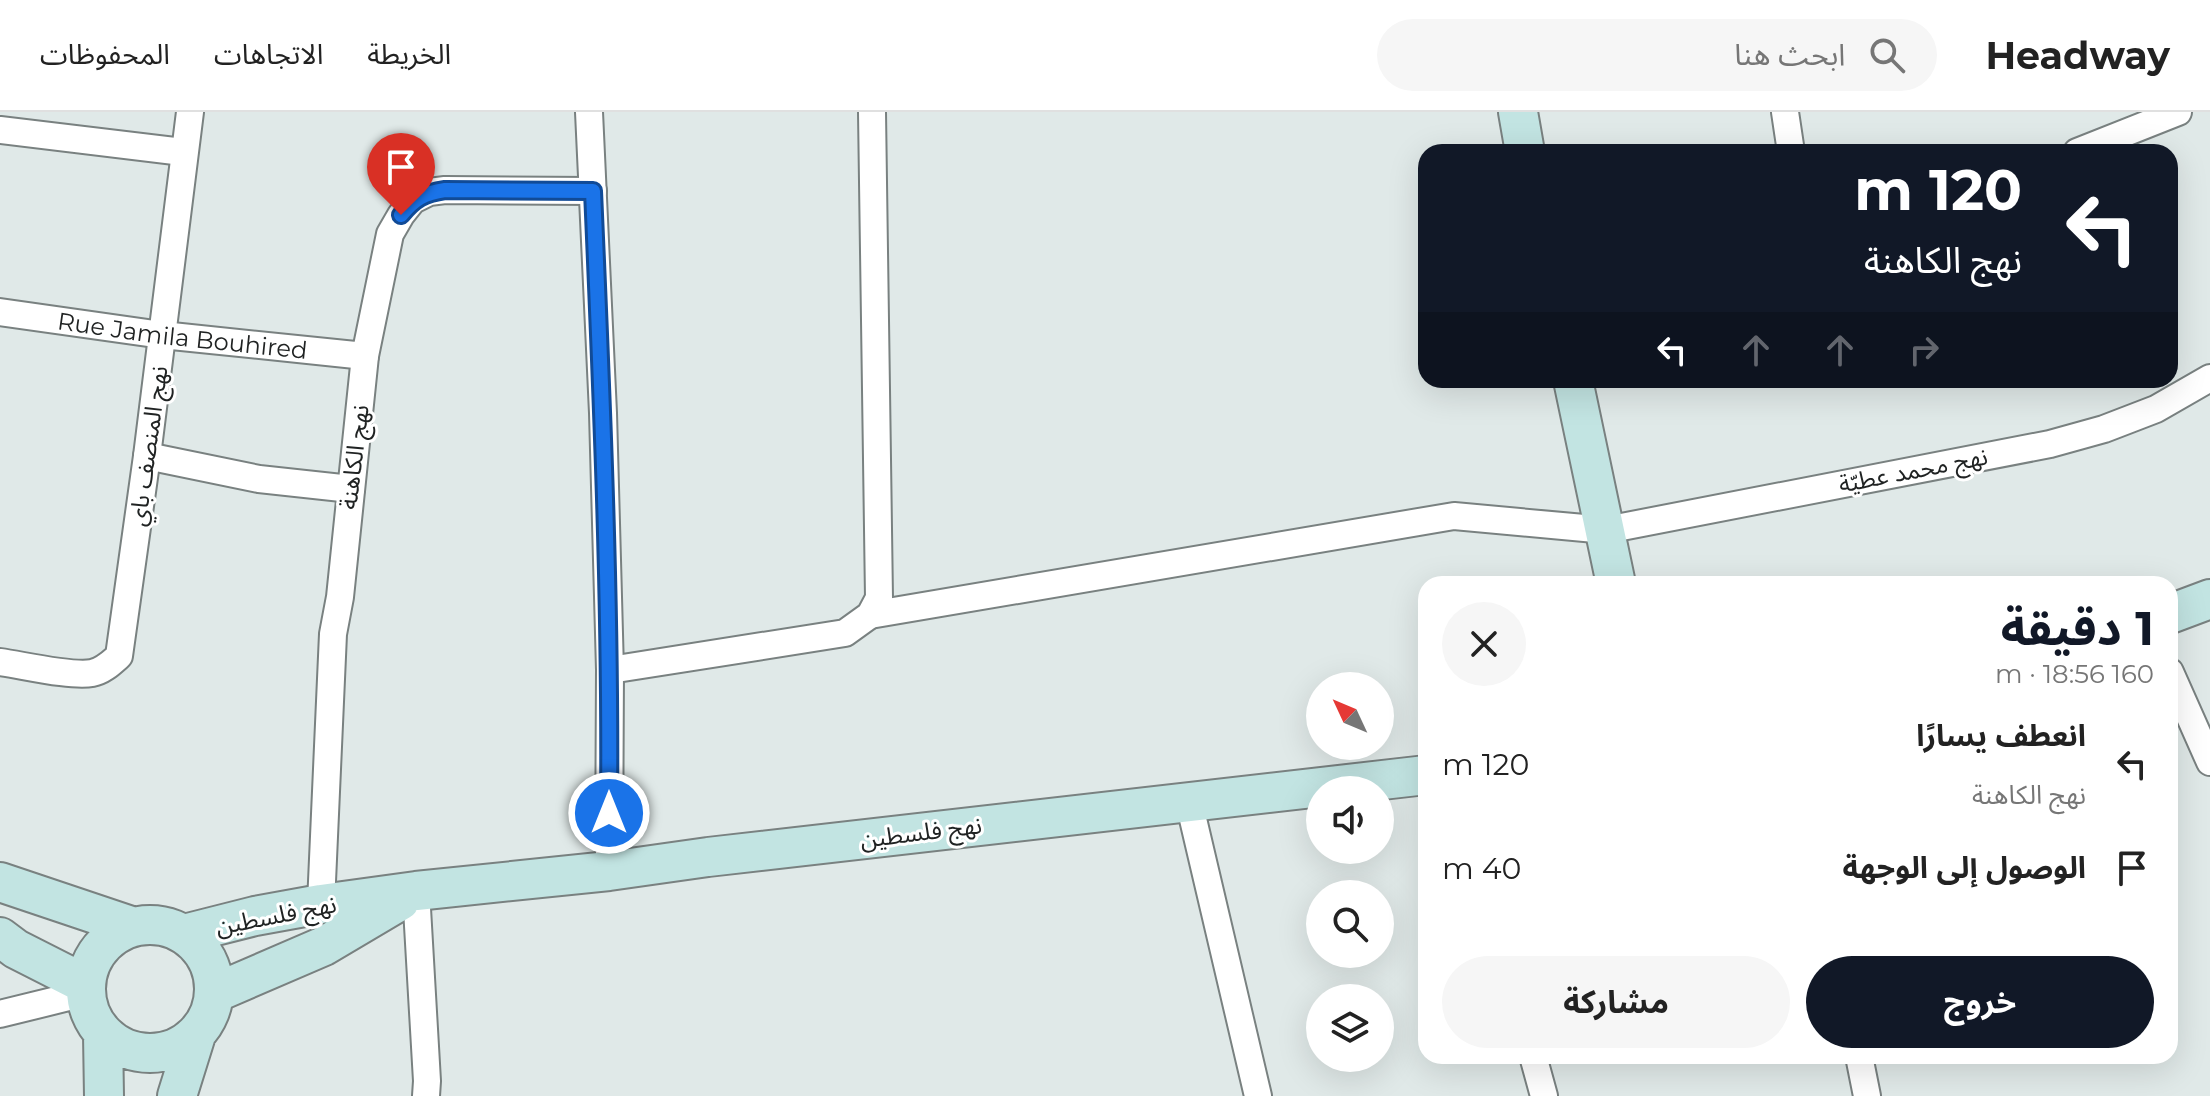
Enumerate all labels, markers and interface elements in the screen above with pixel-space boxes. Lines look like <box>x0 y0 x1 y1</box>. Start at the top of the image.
search box <box>1377 19 1937 91</box>
text: Headway <box>1985 32 2170 79</box>
icon: search <box>1865 33 1909 77</box>
text: ابحث هنا <box>1734 36 1845 73</box>
text: المحفوظات <box>40 37 170 71</box>
text: الاتجاهات <box>214 37 323 71</box>
text: الخريطة <box>367 37 451 71</box>
pin <box>367 133 435 215</box>
icon: arrive <box>379 145 423 189</box>
text: 120 m <box>1854 156 2022 224</box>
icon: left <box>2050 176 2154 280</box>
text: نهج الكاهنة <box>1864 238 2022 282</box>
street label: Rue Jamila Bouhired <box>56 306 309 364</box>
icon: left <box>1650 328 1694 372</box>
icon: ahead <box>1734 328 1778 372</box>
icon: ahead <box>1818 328 1862 372</box>
icon: right <box>1902 328 1946 372</box>
street label: نهج المنصف باي <box>122 364 178 529</box>
street label: نهج الكاهنة <box>333 403 378 511</box>
street label: نهج محمد عطيّة <box>1836 441 1990 502</box>
text: 1 دقيقة <box>2001 599 2154 657</box>
button: close <box>1442 602 1526 686</box>
text: 160 m · 18:56 <box>1995 658 2154 690</box>
north arrow <box>1306 672 1394 760</box>
map controls <box>1306 672 1394 1072</box>
text: انعطف يسارًا <box>1916 717 2086 754</box>
icon: left <box>2110 742 2154 786</box>
text: 120 m <box>1442 746 1529 783</box>
position arrow <box>567 771 651 855</box>
button: sound <box>1306 776 1394 864</box>
text: نهج الكاهنة <box>1972 779 2086 811</box>
street label: نهج فلسطين <box>859 810 984 857</box>
icon: arrive <box>2110 846 2154 890</box>
text: الوصول إلى الوجهة <box>1842 849 2086 886</box>
text: 40 m <box>1442 850 1521 887</box>
button: search <box>1306 880 1394 968</box>
street label: نهج فلسطين <box>213 889 339 944</box>
button: مشاركة <box>1442 956 1790 1048</box>
button: خروج <box>1806 956 2154 1048</box>
button: layers <box>1306 984 1394 1072</box>

